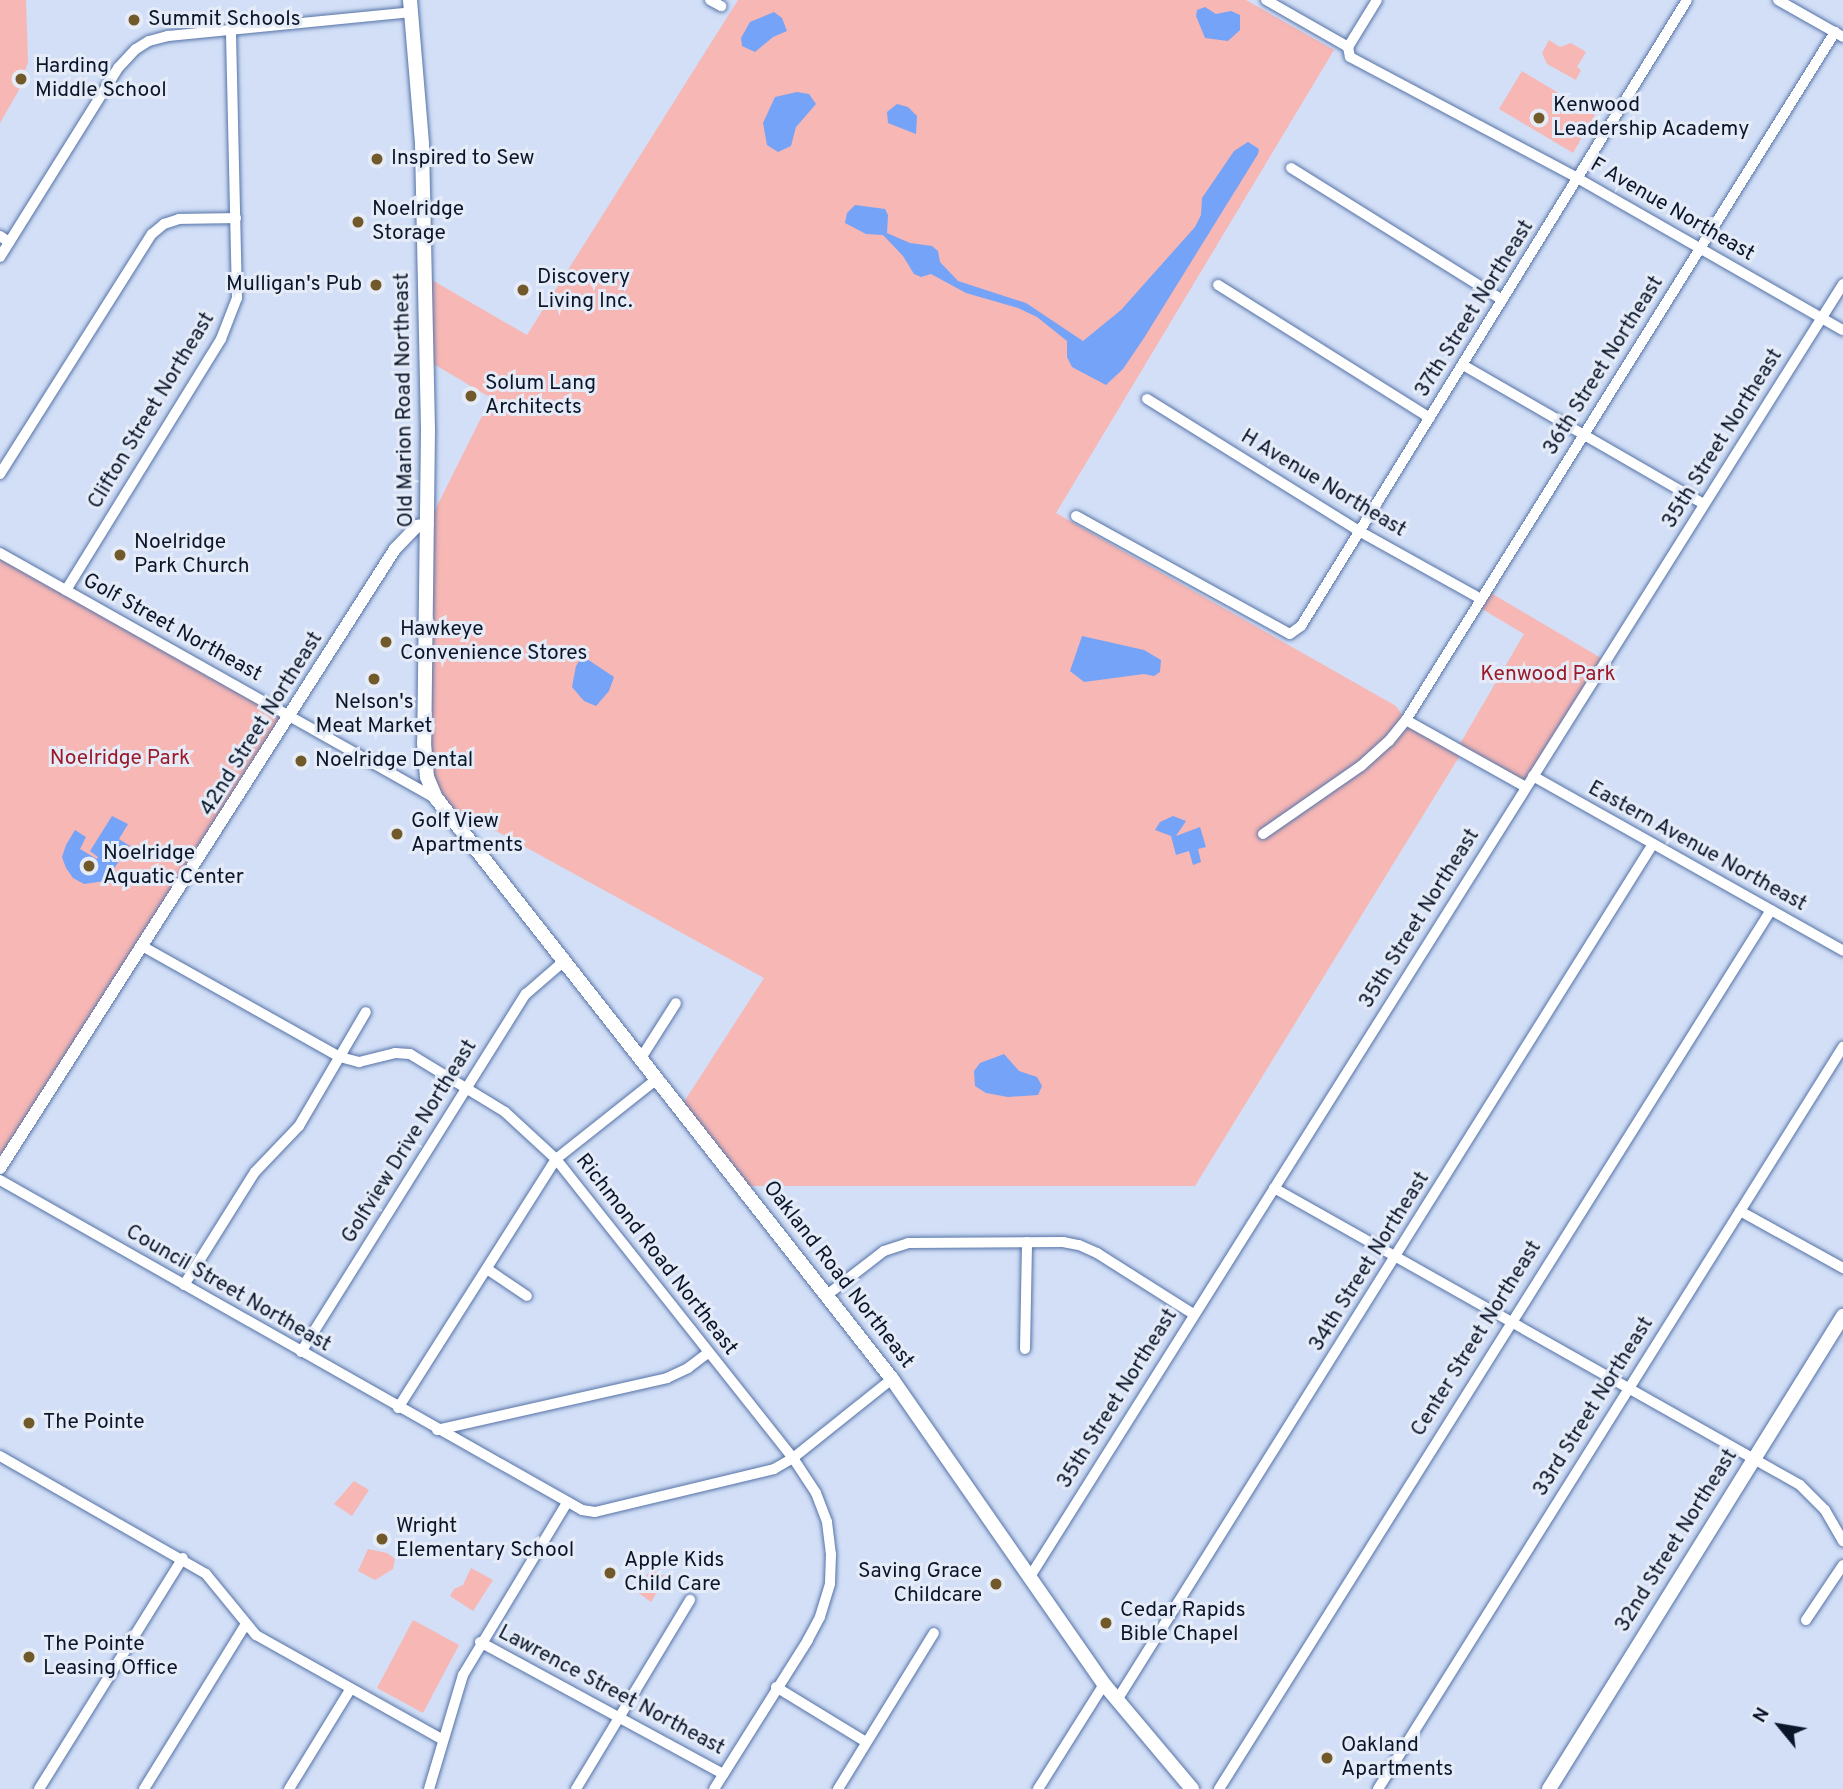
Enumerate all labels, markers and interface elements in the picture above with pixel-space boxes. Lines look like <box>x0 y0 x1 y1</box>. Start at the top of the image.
place label: Summit Schools <box>148 7 301 33</box>
marker: Summit Schools <box>126 12 142 28</box>
place label: Harding Middle School <box>35 54 167 104</box>
marker: Harding Middle School <box>13 71 29 87</box>
place label: Kenwood Leadership Academy <box>1553 93 1750 143</box>
marker: Kenwood Leadership Academy <box>1531 110 1547 126</box>
place label: Inspired to Sew <box>391 146 535 172</box>
marker: Inspired to Sew <box>369 151 385 167</box>
street label: F Avenue Northeast <box>1585 152 1759 268</box>
place label: Noelridge Storage <box>372 197 464 247</box>
marker: Noelridge Storage <box>350 214 366 230</box>
street label: 37th Street Northeast <box>1410 216 1540 402</box>
place label: Discovery Living Inc. <box>537 265 633 315</box>
place label: Mulligan's Pub <box>226 272 362 298</box>
street label: Old Marion Road Northeast <box>390 272 420 528</box>
street label: 36th Street Northeast <box>1539 272 1669 460</box>
marker: Mulligan's Pub <box>368 277 384 293</box>
marker: Discovery Living Inc. <box>515 282 531 298</box>
street label: Clifton Street Northeast <box>83 308 221 514</box>
street label: 35th Street Northeast <box>1657 344 1789 534</box>
place label: Solum Lang Architects <box>485 371 596 421</box>
marker: Solum Lang Architects <box>463 388 479 404</box>
street label: H Avenue Northeast <box>1235 424 1411 544</box>
place label: Noelridge Park Church <box>134 530 250 580</box>
marker: Noelridge Park Church <box>112 547 128 563</box>
street label: Golf Street Northeast <box>78 568 266 688</box>
place label: Hawkeye Convenience Stores <box>400 617 587 667</box>
street label: 42nd Street Northeast <box>195 627 329 821</box>
marker: Hawkeye Convenience Stores <box>378 634 394 650</box>
park label: Kenwood Park <box>1480 662 1616 688</box>
marker: Nelson's Meat Market <box>366 671 382 687</box>
place label: Nelson's Meat Market <box>316 690 432 740</box>
park label: Noelridge Park <box>50 746 190 772</box>
place label: Noelridge Dental <box>315 748 473 774</box>
marker: Noelridge Dental <box>293 753 309 769</box>
street label: Eastern Avenue Northeast <box>1583 776 1811 918</box>
place label: Golf View Apartments <box>411 809 523 859</box>
street label: 35th Street Northeast <box>1354 824 1486 1014</box>
marker: Golf View Apartments <box>389 826 405 842</box>
place label: Noelridge Aquatic Center <box>103 841 244 891</box>
marker: Noelridge Aquatic Center <box>81 858 97 874</box>
street label: Golfview Drive Northeast <box>337 1036 483 1248</box>
street label: Richmond Road Northeast <box>570 1149 742 1361</box>
street label: 34th Street Northeast <box>1304 1167 1436 1357</box>
street label: Oakland Road Northeast <box>757 1176 919 1374</box>
street label: Council Street Northeast <box>121 1220 335 1358</box>
street label: Center Street Northeast <box>1406 1236 1548 1442</box>
street label: 35th Street Northeast <box>1052 1304 1184 1494</box>
street label: 33rd Street Northeast <box>1528 1313 1660 1501</box>
place label: The Pointe <box>43 1410 144 1436</box>
marker: The Pointe <box>21 1415 37 1431</box>
street label: 32nd Street Northeast <box>1610 1445 1744 1637</box>
place label: Wright Elementary School <box>396 1514 574 1564</box>
marker: Wright Elementary School <box>374 1531 390 1547</box>
place label: Apple Kids Child Care <box>624 1548 724 1598</box>
place label: Saving Grace Childcare <box>858 1559 982 1609</box>
marker: Apple Kids Child Care <box>602 1565 618 1581</box>
marker: Saving Grace Childcare <box>988 1576 1004 1592</box>
place label: Cedar Rapids Bible Chapel <box>1120 1598 1246 1648</box>
marker: Cedar Rapids Bible Chapel <box>1098 1615 1114 1631</box>
street label: Lawrence Street Northeast <box>493 1620 729 1762</box>
place label: The Pointe Leasing Office <box>43 1632 178 1682</box>
marker: The Pointe Leasing Office <box>21 1649 37 1665</box>
north arrow <box>1745 1691 1815 1761</box>
text: N <box>1748 1704 1776 1727</box>
place label: Oakland Apartments <box>1341 1733 1453 1783</box>
marker: Oakland Apartments <box>1319 1750 1335 1766</box>

